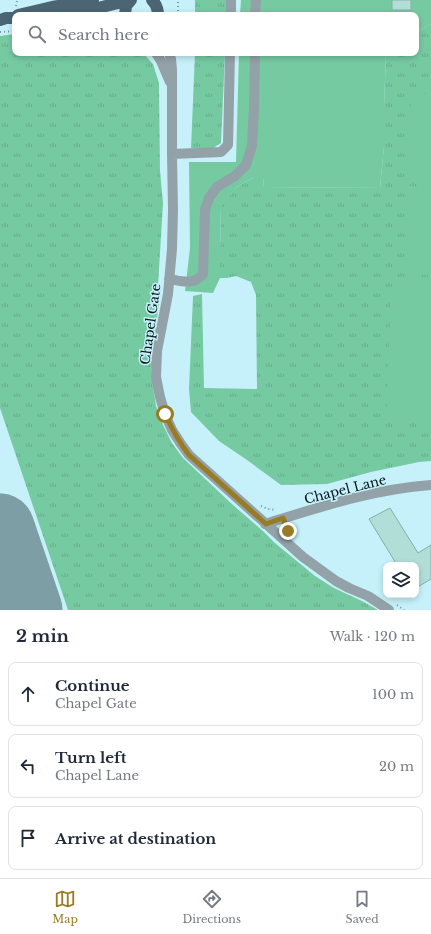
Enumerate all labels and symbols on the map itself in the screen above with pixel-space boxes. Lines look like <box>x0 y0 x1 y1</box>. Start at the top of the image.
street label: Chapel Gate <box>136 282 165 366</box>
route start <box>156 405 174 423</box>
street label: Chapel Lane <box>302 471 388 508</box>
route end <box>279 522 297 540</box>

